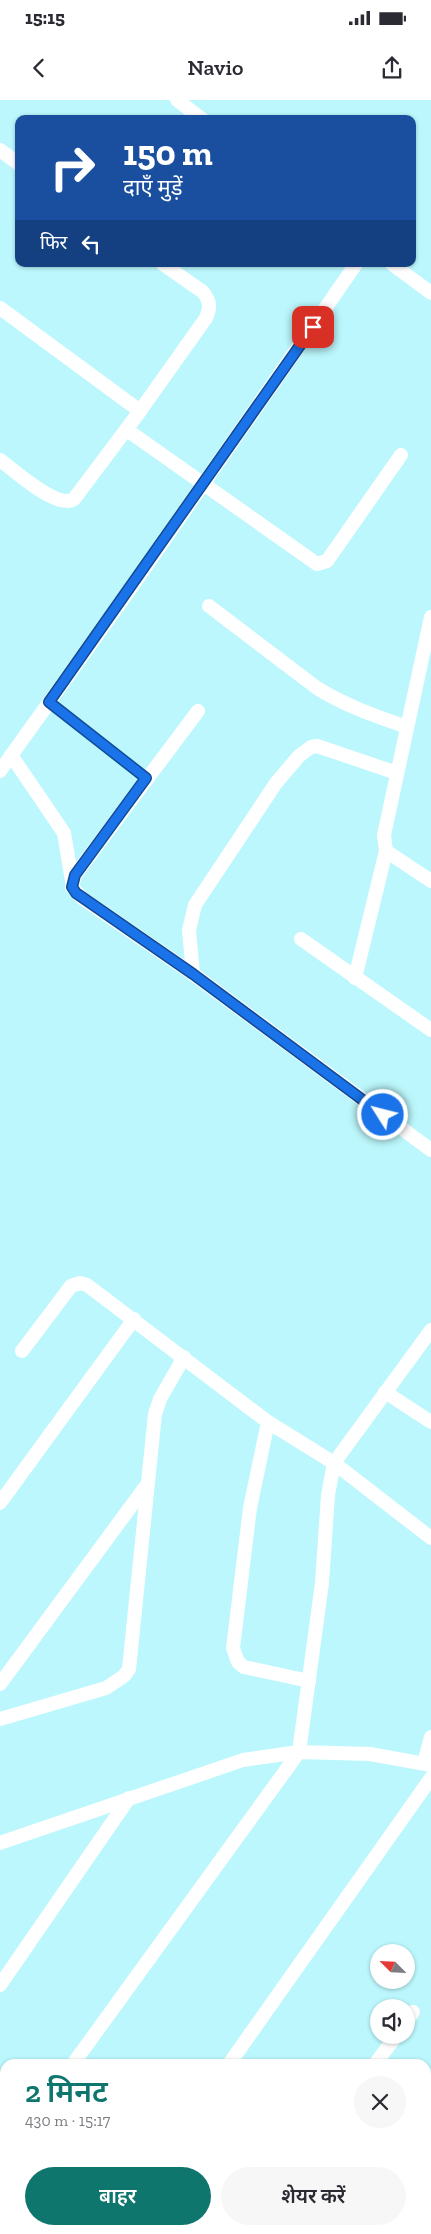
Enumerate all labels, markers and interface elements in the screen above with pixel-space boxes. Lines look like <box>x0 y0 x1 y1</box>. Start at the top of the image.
text: 15:15 <box>25 6 65 29</box>
icon: back <box>25 54 53 82</box>
text: Navio <box>188 54 243 81</box>
icon: share <box>378 54 406 82</box>
text: 150 m <box>123 132 213 174</box>
icon: right <box>40 135 105 200</box>
text: दाएँ मुड़ें <box>123 174 182 201</box>
icon: left <box>77 230 105 258</box>
text: फिर <box>40 231 67 254</box>
pin <box>292 306 334 348</box>
icon: arrive <box>299 313 327 341</box>
position arrow <box>356 1088 408 1140</box>
north arrow <box>370 1944 415 1989</box>
map controls <box>370 1944 415 2044</box>
button: sound <box>370 1999 415 2044</box>
text: 2 मिनट <box>25 2074 108 2110</box>
button: close <box>354 2076 406 2128</box>
text: 430 m · 15:17 <box>25 2111 110 2130</box>
button: बाहर <box>25 2167 211 2225</box>
button: शेयर करें <box>221 2167 406 2225</box>

